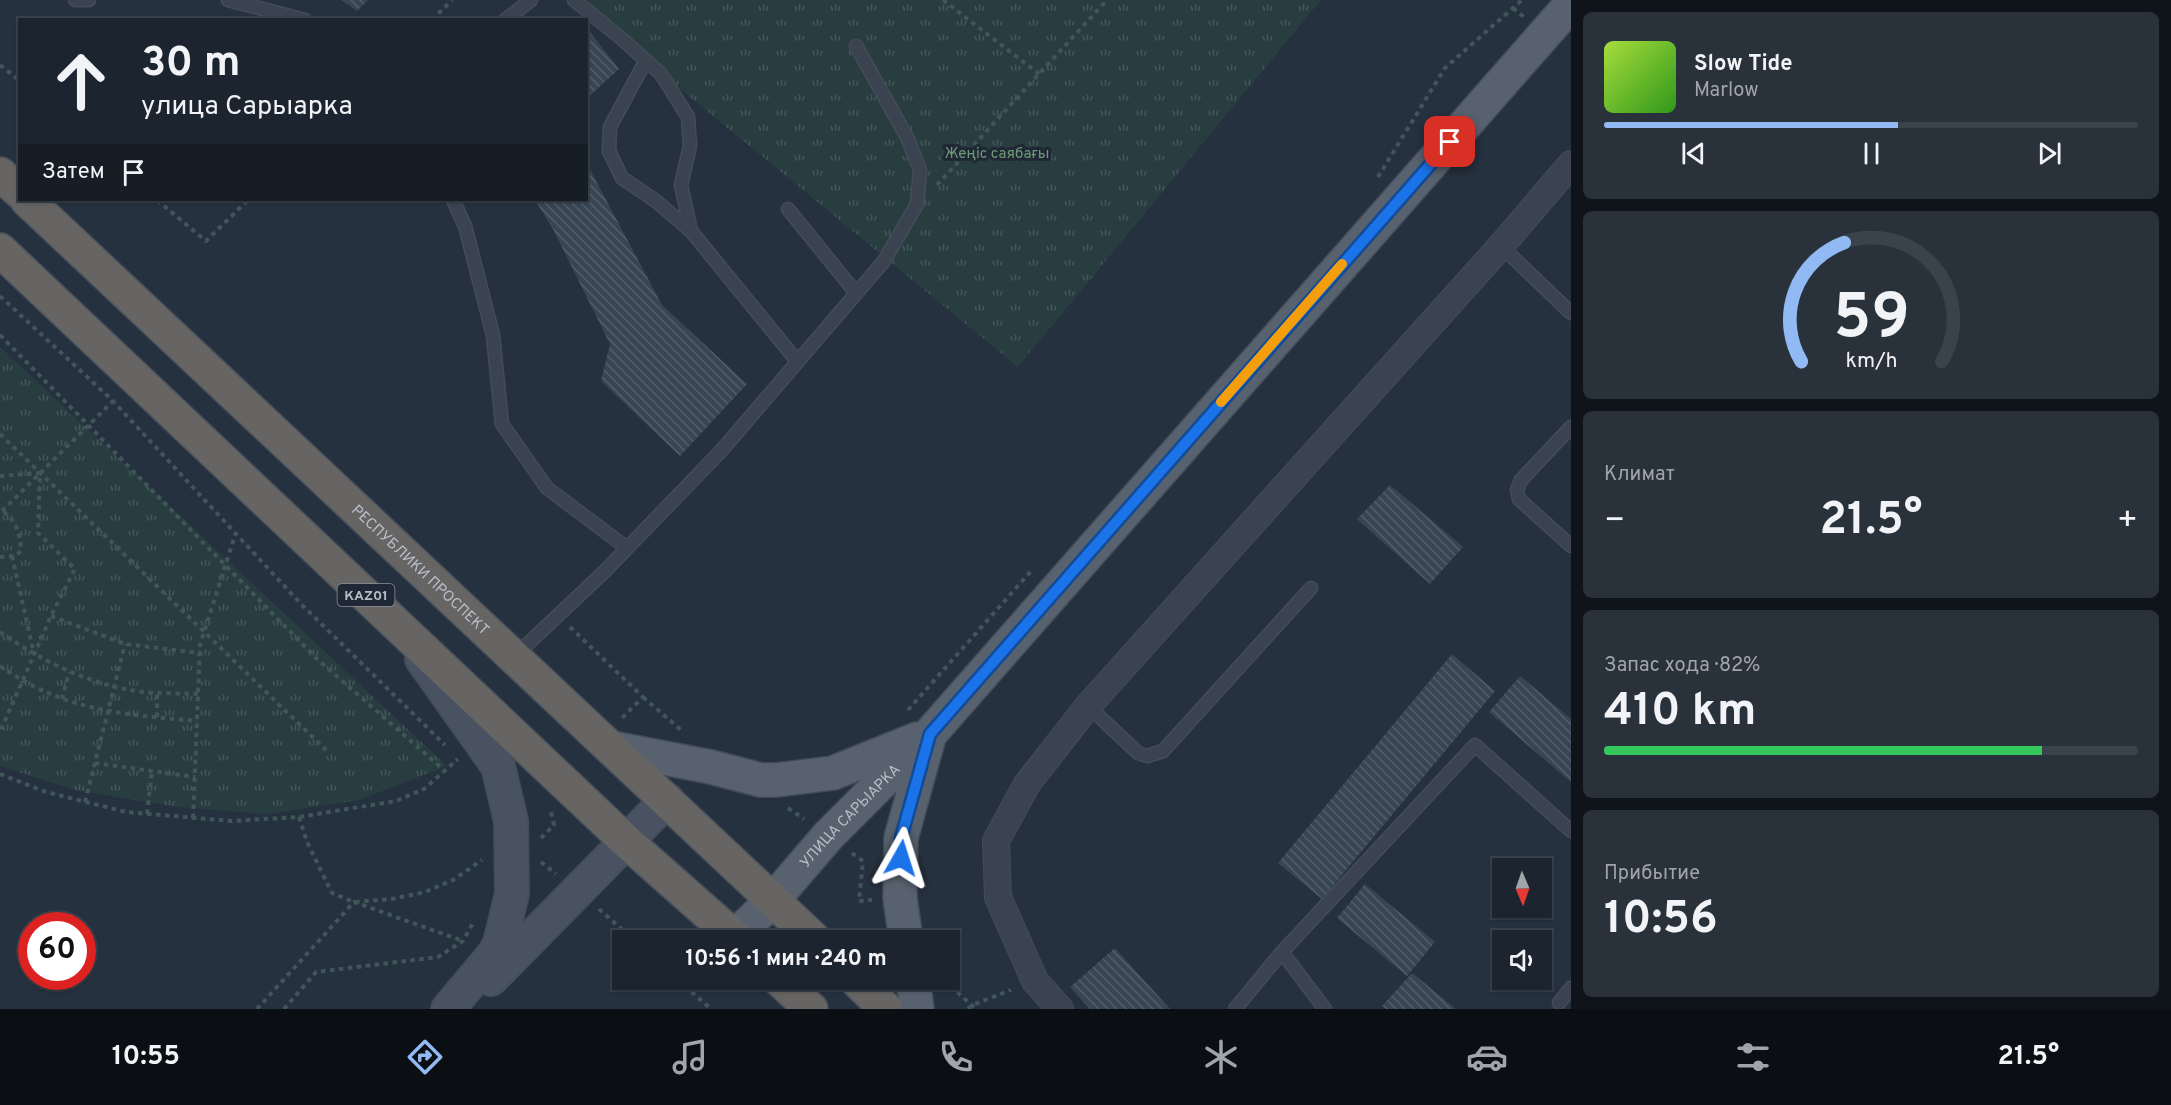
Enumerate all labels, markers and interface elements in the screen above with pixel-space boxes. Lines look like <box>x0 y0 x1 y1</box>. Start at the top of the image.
text: 30 m <box>141 38 240 91</box>
icon: ahead <box>42 42 120 120</box>
text: Slow Tide <box>1694 51 1793 78</box>
text: Marlow <box>1694 78 1758 104</box>
text: улица Сарыарка <box>141 90 353 124</box>
pin <box>1424 116 1475 167</box>
icon: arrive <box>1433 125 1466 158</box>
icon: previous <box>1677 137 1710 170</box>
icon: pause <box>1855 137 1888 170</box>
icon: next <box>2033 137 2066 170</box>
park label: Жеңіс саябағы <box>944 145 1050 164</box>
icon: arrive <box>117 156 150 189</box>
text: Затем <box>42 159 105 186</box>
text: 59 <box>1833 281 1909 360</box>
text: km/h <box>1845 349 1897 376</box>
text: Климат <box>1604 462 1675 488</box>
text: 21.5° <box>1820 493 1922 550</box>
street label: РЕСПУБЛИКИ ПРОСПЕКТ <box>347 501 493 640</box>
text: − <box>1604 501 1625 543</box>
text: + <box>2117 501 2138 543</box>
road number: KАZ01 <box>338 584 394 606</box>
text: Запас хода · 82% <box>1604 653 1761 679</box>
text: 410 km <box>1604 684 1756 741</box>
street label: УЛИЦА САРЫАРКА <box>797 761 905 872</box>
position arrow <box>869 826 933 890</box>
north arrow <box>1492 858 1552 918</box>
map controls <box>1492 858 1552 990</box>
text: Прибытие <box>1604 861 1700 887</box>
text: 10:56 <box>1604 892 1718 949</box>
speed limit sign: 60 <box>18 912 96 990</box>
button: sound <box>1492 930 1552 990</box>
text: 10:56 · 1 мин · 240 m <box>685 946 887 973</box>
icon: directions <box>404 1036 446 1078</box>
icon: music <box>669 1036 711 1078</box>
icon: phone <box>935 1036 977 1078</box>
icon: climate <box>1200 1036 1242 1078</box>
icon: car <box>1466 1036 1508 1078</box>
icon: filters <box>1732 1036 1774 1078</box>
text: 10:55 <box>112 1040 180 1074</box>
text: 21.5° <box>1997 1040 2059 1074</box>

